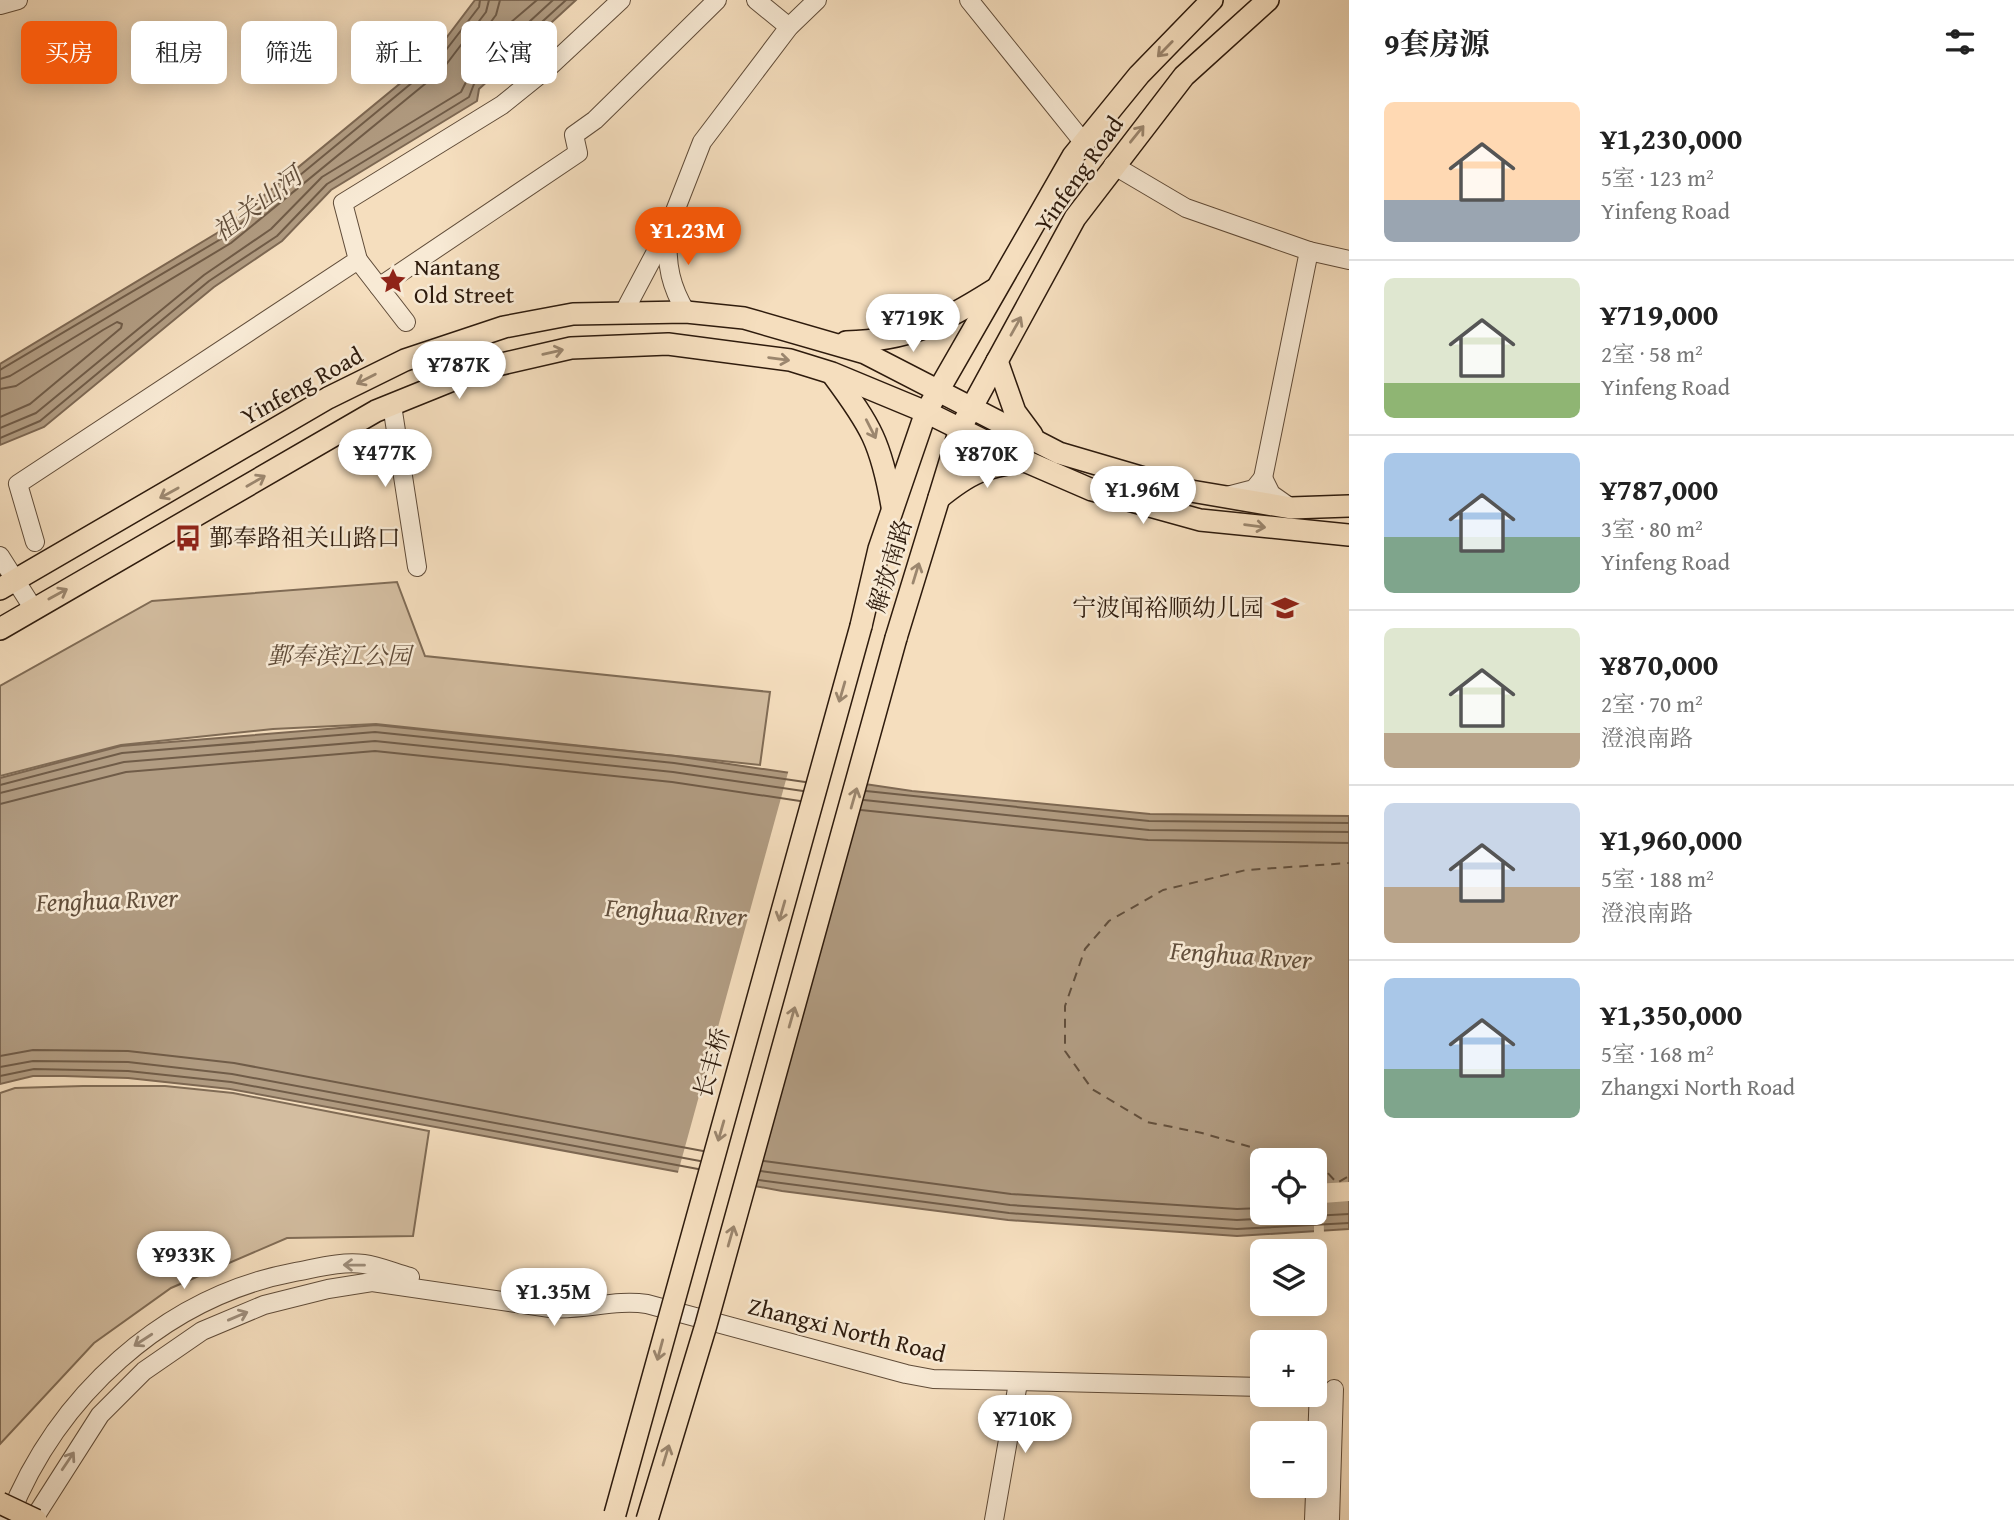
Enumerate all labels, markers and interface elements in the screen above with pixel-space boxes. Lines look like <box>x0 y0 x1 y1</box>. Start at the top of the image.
chip: 买房 <box>21 21 117 84</box>
chip: 租房 <box>131 21 227 84</box>
chip: 筛选 <box>241 21 337 84</box>
chip: 新上 <box>351 21 447 84</box>
chip: 公寓 <box>461 21 557 84</box>
text: 9套房源 <box>1384 21 1490 65</box>
icon: filters <box>1941 23 1979 61</box>
one-way arrow <box>1156 40 1173 57</box>
street label: Yinfeng Road <box>1026 108 1132 239</box>
text: ¥1,230,000 <box>1601 116 1742 160</box>
one-way arrow <box>1129 126 1145 144</box>
icon: home <box>1440 130 1524 214</box>
water label: 祖关山河 <box>203 154 313 250</box>
text: 5室 · 123 m² <box>1601 161 1714 194</box>
text: Yinfeng Road <box>1601 194 1730 227</box>
pin: ¥1.23M <box>631 208 745 267</box>
text: ¥1.23M <box>651 213 725 246</box>
place label: Nantang Old Street <box>414 249 515 312</box>
place icon: Nantang Old Street <box>378 266 408 296</box>
text: ¥719,000 <box>1601 292 1718 336</box>
pin: ¥719K <box>864 294 962 354</box>
text: ¥719K <box>882 300 944 333</box>
icon: home <box>1440 306 1524 390</box>
one-way arrow <box>1009 317 1023 337</box>
text: 2室 · 58 m² <box>1601 337 1703 370</box>
street label: Yinfeng Road <box>234 338 369 433</box>
pin: ¥787K <box>410 342 508 401</box>
one-way arrow <box>541 345 563 358</box>
text: ¥787K <box>428 347 490 380</box>
one-way arrow <box>767 352 789 365</box>
text: Yinfeng Road <box>1601 370 1730 403</box>
one-way arrow <box>356 373 377 387</box>
one-way arrow <box>864 418 878 439</box>
pin: ¥477K <box>336 430 434 489</box>
pin: ¥870K <box>938 430 1036 490</box>
text: ¥477K <box>354 435 416 468</box>
text: ¥870K <box>956 436 1018 469</box>
pin: ¥1.96M <box>1086 466 1200 526</box>
text: ¥787,000 <box>1601 467 1718 511</box>
text: ¥1.96M <box>1106 472 1180 505</box>
one-way arrow <box>245 474 265 488</box>
icon: home <box>1440 481 1524 565</box>
one-way arrow <box>159 486 179 500</box>
text: 3室 · 80 m² <box>1601 512 1703 545</box>
street label: 解放南路 <box>859 515 920 617</box>
place label: 鄞奉路祖关山路口 <box>209 520 401 555</box>
one-way arrow <box>1244 520 1266 533</box>
bus stop icon: 鄞奉路祖关山路口 <box>173 523 203 553</box>
text: Yinfeng Road <box>1601 545 1730 578</box>
one-way arrow <box>910 562 923 584</box>
one-way arrow <box>48 587 68 601</box>
place label: 宁波闻裕顺幼儿园 <box>1072 590 1264 625</box>
school or university icon: 宁波闻裕顺幼儿园 <box>1270 593 1300 623</box>
park label: 鄞奉滨江公园 <box>267 638 415 673</box>
text: ¥870,000 <box>1601 642 1718 686</box>
icon: home <box>1440 656 1524 740</box>
one-way arrow <box>835 681 848 703</box>
text: 2室 · 70 m² <box>1601 687 1703 720</box>
text: 澄浪南路 <box>1601 721 1693 754</box>
one-way arrow <box>848 788 861 810</box>
text: ¥1,960,000 <box>1601 817 1742 861</box>
icon: home <box>1440 831 1524 915</box>
text: 5室 · 188 m² <box>1601 862 1714 895</box>
water label: Fenghua Rıver <box>34 877 180 922</box>
water label: Fenghua Rıver <box>603 887 750 936</box>
text: 澄浪南路 <box>1601 896 1693 929</box>
one-way arrow <box>774 900 787 922</box>
water label: Fenghua Rıver <box>1168 930 1315 979</box>
text: ¥1,350,000 <box>1601 992 1742 1036</box>
icon: home <box>1440 1006 1524 1090</box>
one-way arrow <box>786 1007 799 1029</box>
street label: 长丰桥 <box>685 1023 738 1102</box>
text: 5室 · 168 m² <box>1601 1037 1714 1070</box>
text: Zhangxi North Road <box>1601 1070 1795 1103</box>
one-way arrow <box>714 1119 727 1141</box>
map controls <box>1250 1148 1327 1498</box>
button: locate <box>1250 1148 1327 1225</box>
one-way arrow <box>725 1226 738 1248</box>
pin: ¥933K <box>135 1232 233 1291</box>
text: ¥933K <box>153 1237 215 1270</box>
button: layers <box>1250 1239 1327 1316</box>
one-way arrow <box>343 1258 366 1271</box>
pin: ¥1.35M <box>497 1268 611 1328</box>
text: ¥1.35M <box>517 1274 591 1307</box>
street label: Zhangxi North Road <box>745 1288 950 1371</box>
one-way arrow <box>226 1309 248 1322</box>
button: + <box>1250 1330 1327 1407</box>
one-way arrow <box>134 1333 154 1347</box>
one-way arrow <box>653 1338 666 1361</box>
pin: ¥710K <box>976 1396 1074 1455</box>
text: ¥710K <box>994 1401 1056 1434</box>
button: − <box>1250 1421 1327 1498</box>
one-way arrow <box>661 1444 674 1466</box>
one-way arrow <box>61 1452 75 1472</box>

